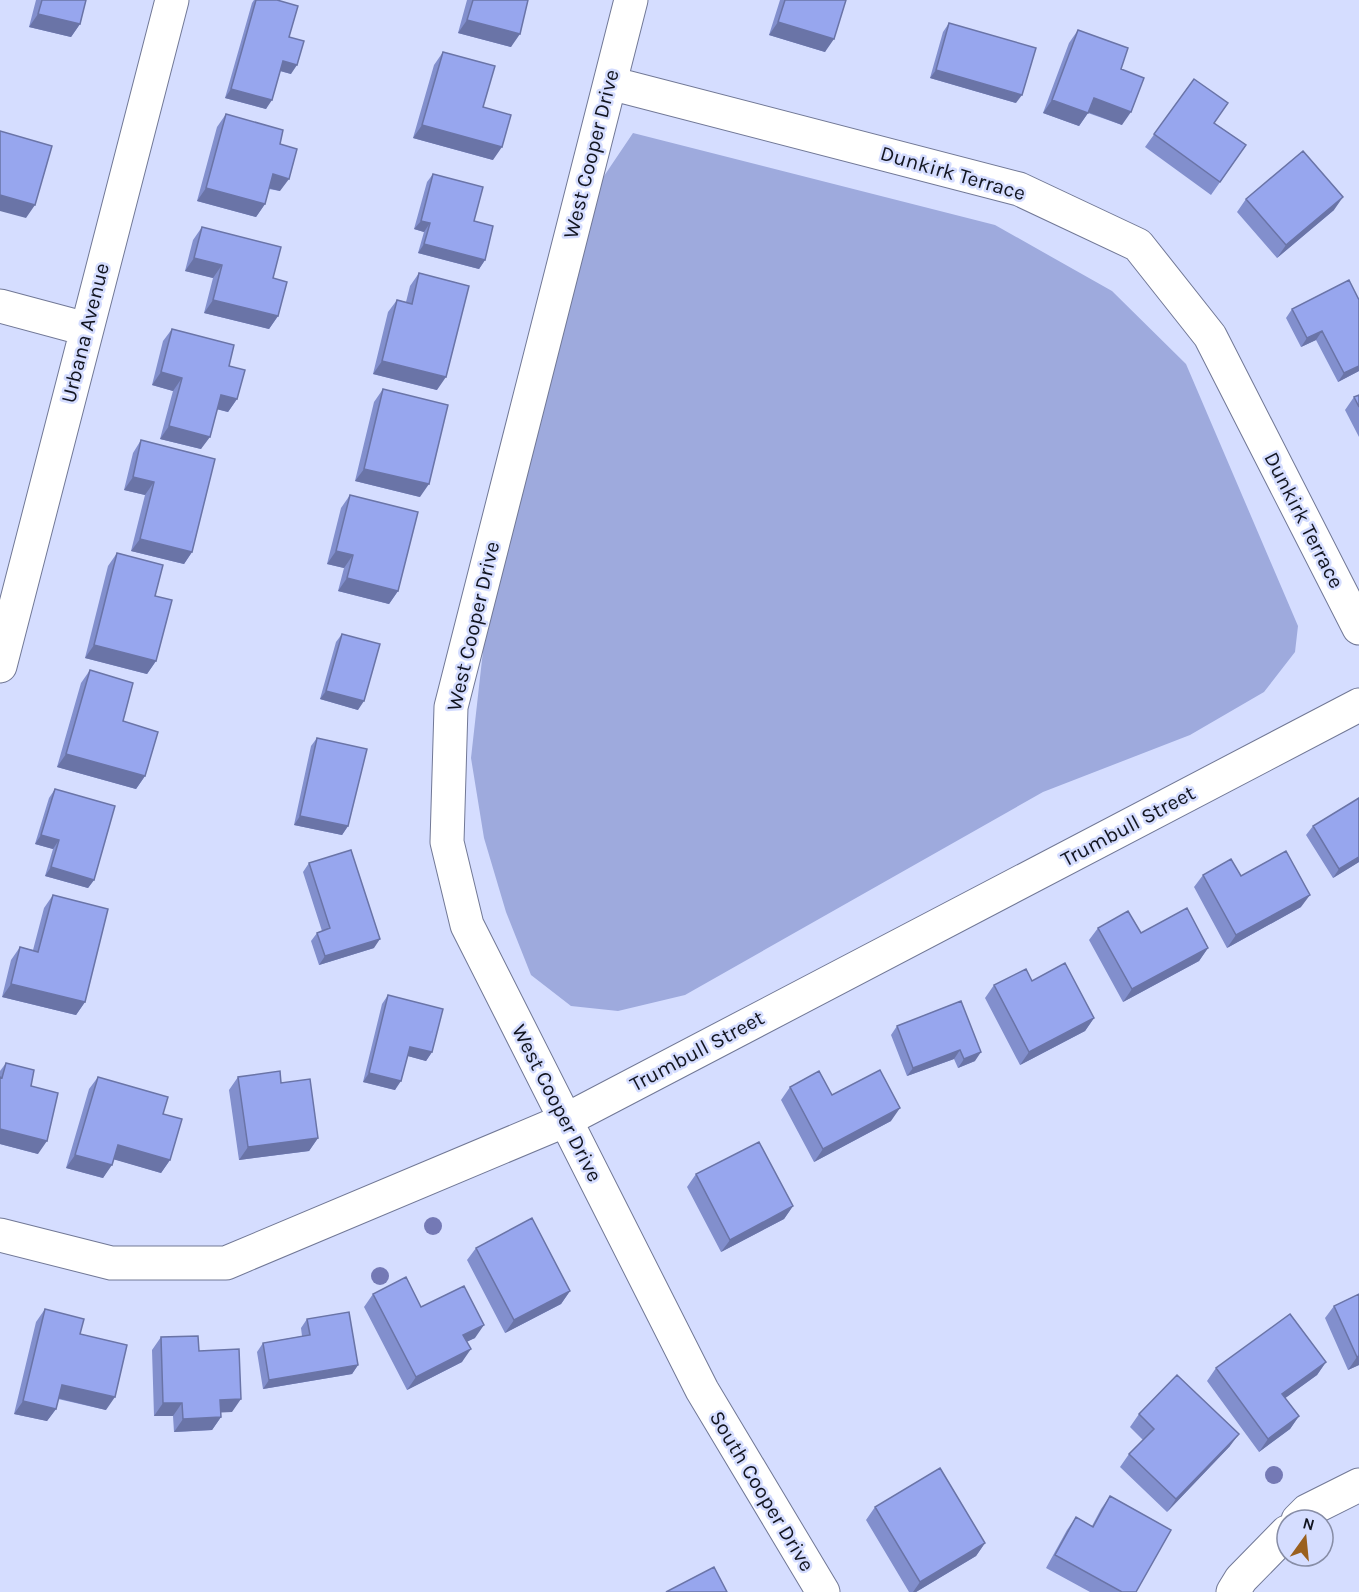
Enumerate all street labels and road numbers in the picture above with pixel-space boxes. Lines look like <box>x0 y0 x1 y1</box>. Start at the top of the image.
street label: West Cooper Drive <box>558 67 624 241</box>
street label: Dunkirk Terrace <box>878 141 1028 205</box>
street label: Urbana Avenue <box>56 260 114 406</box>
street label: Dunkirk Terrace <box>1259 448 1349 592</box>
street label: West Cooper Drive <box>442 539 504 713</box>
street label: Trumbull Street <box>1057 781 1199 871</box>
street label: Trumbull Street <box>626 1006 768 1096</box>
street label: West Cooper Drive <box>507 1020 607 1186</box>
street label: South Cooper Drive <box>705 1406 819 1576</box>

